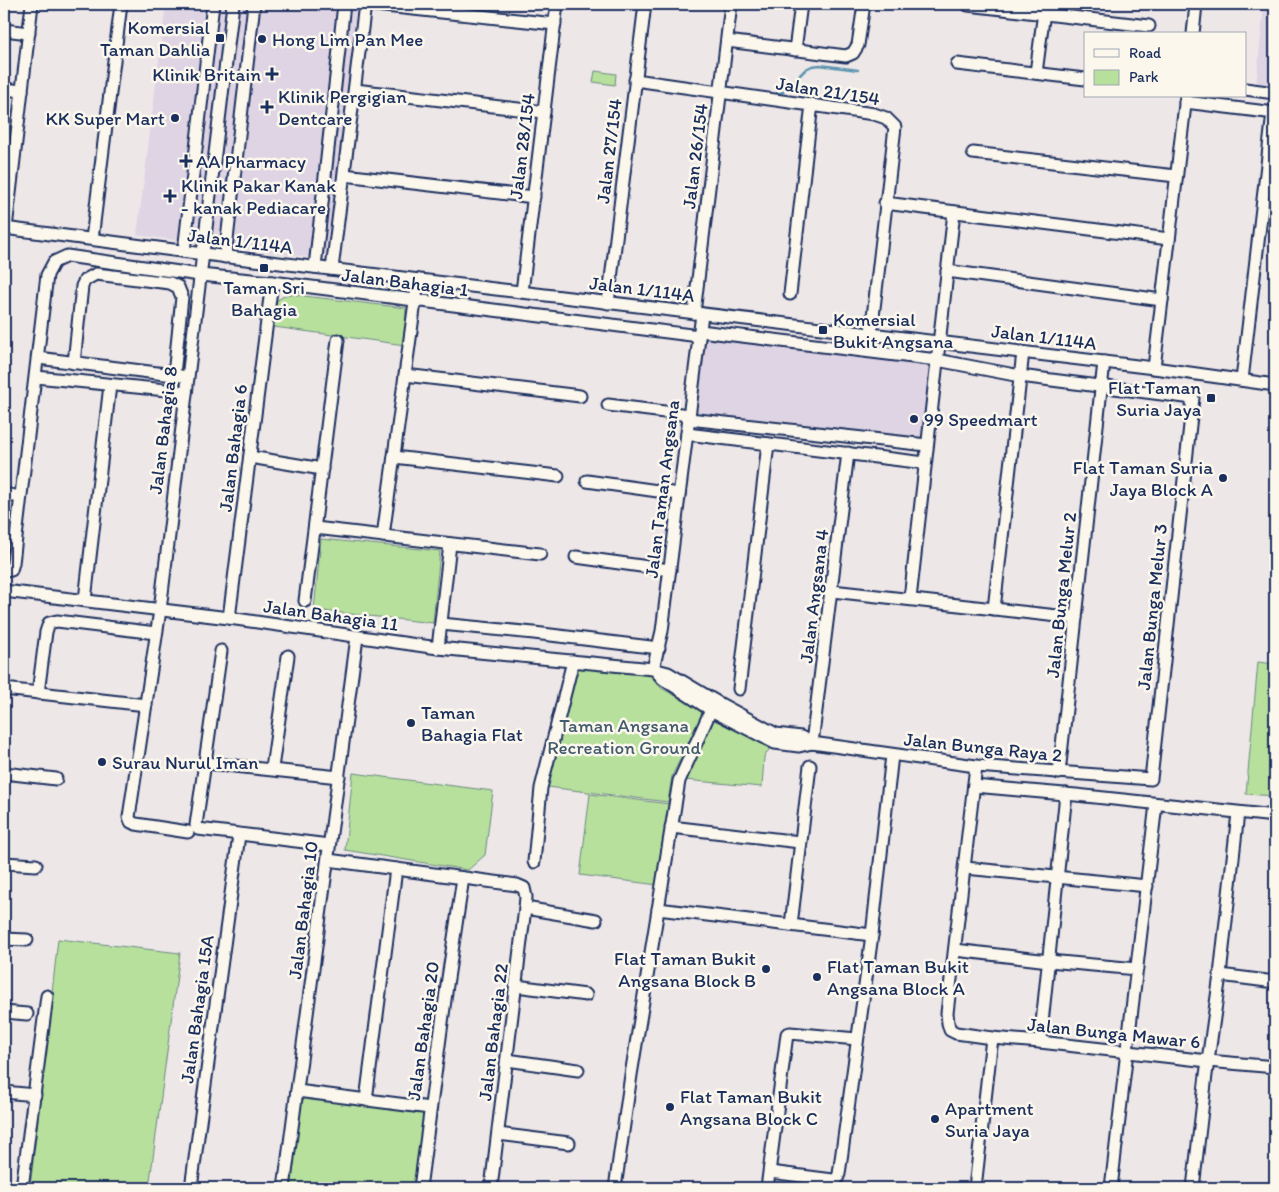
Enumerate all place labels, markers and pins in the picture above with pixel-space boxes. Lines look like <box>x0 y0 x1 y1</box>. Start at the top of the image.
place label: Komersial Taman Dahlia <box>100 16 211 61</box>
place label: Hong Lim Pan Mee <box>272 28 423 51</box>
marker: Komersial Taman Dahlia <box>214 32 226 44</box>
marker: Hong Lim Pan Mee <box>256 33 268 45</box>
place label: Klinik Britain <box>152 63 261 86</box>
marker: Klinik Britain <box>265 67 279 81</box>
place label: Klinik Pergigian Dentcare <box>278 85 407 130</box>
marker: Klinik Pergigian Dentcare <box>260 100 274 114</box>
place label: KK Super Mart <box>46 107 165 130</box>
marker: KK Super Mart <box>169 112 181 124</box>
place label: AA Pharmacy <box>196 150 306 173</box>
marker: AA Pharmacy <box>180 155 192 167</box>
place label: Klinik Pakar Kanak - kanak Pediacare <box>181 174 336 219</box>
marker: Klinik Pakar Kanak - kanak Pediacare <box>163 189 177 203</box>
marker: Taman Sri Bahagia <box>258 262 270 274</box>
place label: Taman Sri Bahagia <box>223 276 305 321</box>
place label: Komersial Bukit Angsana <box>833 308 953 353</box>
marker: Komersial Bukit Angsana <box>817 324 829 336</box>
place label: Flat Taman Suria Jaya <box>1108 376 1201 421</box>
marker: Flat Taman Suria Jaya <box>1205 392 1217 404</box>
place label: 99 Speedmart <box>924 408 1038 431</box>
marker: 99 Speedmart <box>908 413 920 425</box>
place label: Flat Taman Suria Jaya Block A <box>1073 456 1213 501</box>
marker: Flat Taman Suria Jaya Block A <box>1217 472 1229 484</box>
place label: Taman Bahagia Flat <box>421 701 523 746</box>
marker: Taman Bahagia Flat <box>405 717 417 729</box>
place label: Surau Nurul Iman <box>112 751 259 774</box>
marker: Surau Nurul Iman <box>96 756 108 768</box>
place label: Flat Taman Bukit Angsana Block B <box>614 947 756 992</box>
place label: Flat Taman Bukit Angsana Block A <box>827 955 969 1000</box>
marker: Flat Taman Bukit Angsana Block B <box>760 963 772 975</box>
marker: Flat Taman Bukit Angsana Block A <box>811 971 823 983</box>
place label: Flat Taman Bukit Angsana Block C <box>680 1085 822 1130</box>
place label: Apartment Suria Jaya <box>945 1097 1034 1142</box>
marker: Flat Taman Bukit Angsana Block C <box>664 1101 676 1113</box>
marker: Apartment Suria Jaya <box>929 1113 941 1125</box>

